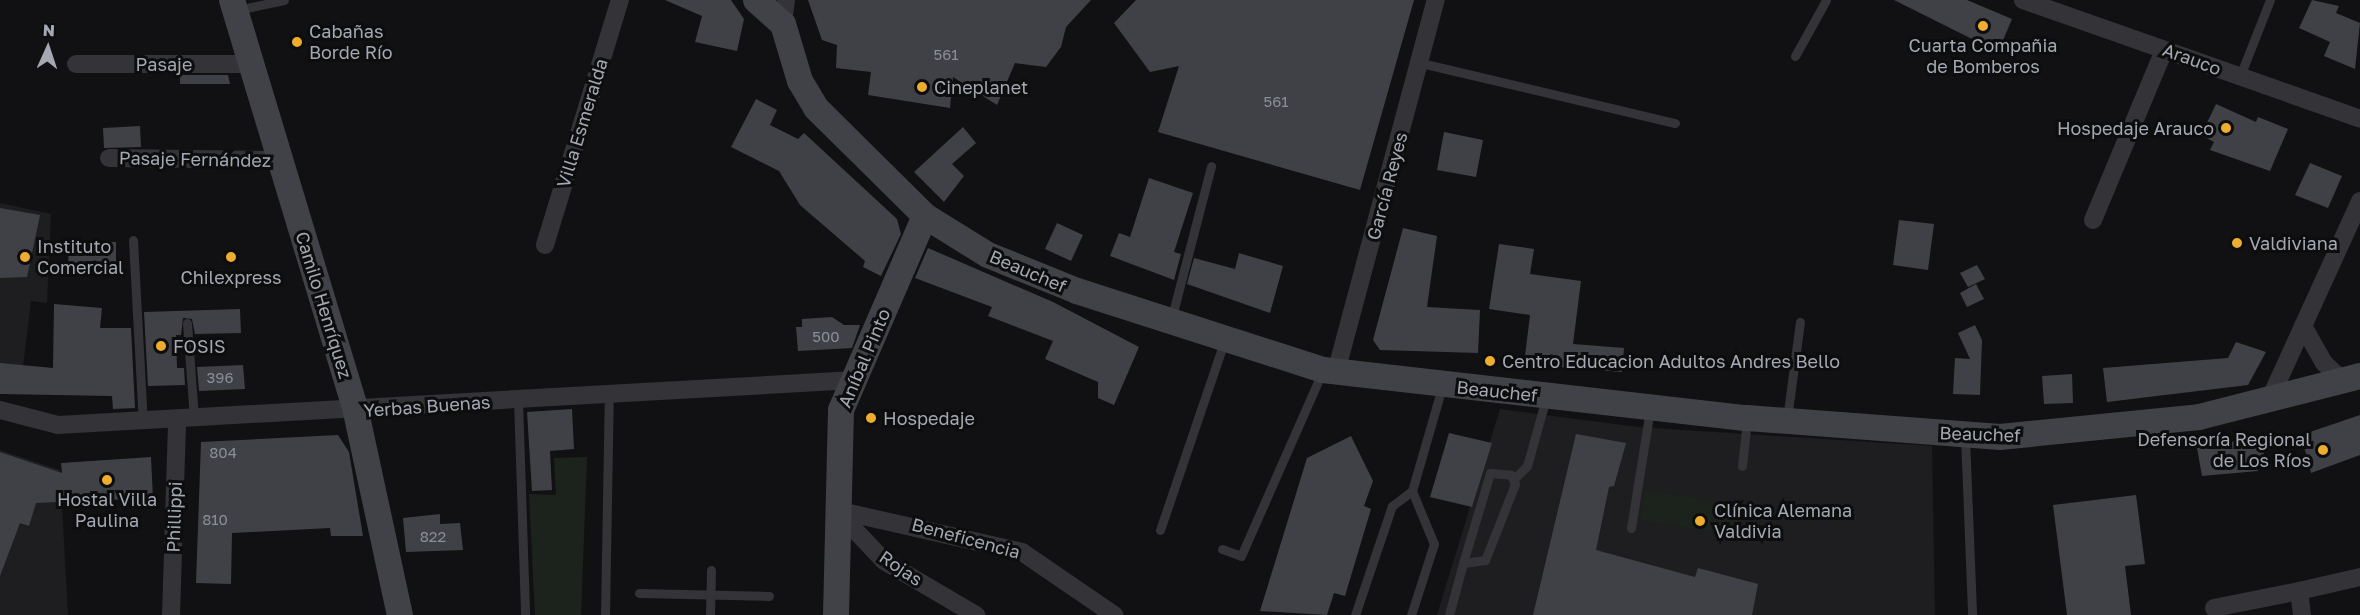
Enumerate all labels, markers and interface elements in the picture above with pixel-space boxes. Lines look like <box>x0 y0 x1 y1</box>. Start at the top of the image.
north arrow <box>18 18 78 78</box>
marker: Cuarta Compañia de Bomberos <box>1976 19 1990 33</box>
text: N <box>42 20 56 40</box>
place label: Cabañas Borde Río <box>309 21 393 63</box>
marker: Cabañas Borde Río <box>290 35 304 49</box>
place label: Cuarta Compañia de Bomberos <box>1909 35 2057 78</box>
street label: Arauco <box>2160 38 2224 80</box>
house number: 561 <box>933 46 959 64</box>
street label: Pasaje <box>136 53 192 75</box>
street label: Villa Esmeralda <box>552 56 612 190</box>
place label: Cineplanet <box>934 76 1028 98</box>
marker: Cineplanet <box>915 80 929 94</box>
house number: 561 <box>1263 93 1289 111</box>
place label: Hospedaje Arauco <box>2057 117 2214 139</box>
marker: Hospedaje Arauco <box>2219 121 2233 135</box>
street label: García Reyes <box>1362 130 1412 242</box>
street label: Pasaje Fernández <box>119 147 271 171</box>
street label: Camilo Henríquez <box>291 229 357 381</box>
place label: Valdiviana <box>2249 232 2338 254</box>
place label: Instituto Comercial <box>37 236 124 278</box>
marker: Valdiviana <box>2230 236 2244 250</box>
street label: Beauchef <box>986 245 1070 297</box>
marker: Instituto Comercial <box>18 250 32 264</box>
marker: Chilexpress <box>224 250 238 264</box>
place label: Chilexpress <box>180 266 282 288</box>
street label: Aníbal Pinto <box>833 305 895 411</box>
house number: 500 <box>812 328 840 346</box>
place label: FOSIS <box>173 335 226 357</box>
marker: FOSIS <box>154 339 168 353</box>
place label: Centro Educacion Adultos Andres Bello <box>1502 350 1840 372</box>
marker: Centro Educacion Adultos Andres Bello <box>1483 354 1497 368</box>
house number: 396 <box>207 369 233 387</box>
street label: Beauchef <box>1455 376 1539 406</box>
street label: Yerbas Buenas <box>363 391 491 421</box>
place label: Hospedaje <box>883 407 975 429</box>
marker: Hospedaje <box>864 411 878 425</box>
street label: Beauchef <box>1939 422 2021 446</box>
place label: Defensoría Regional de Los Ríos <box>2137 429 2311 472</box>
marker: Defensoría Regional de Los Ríos <box>2316 443 2330 457</box>
house number: 804 <box>209 444 237 462</box>
marker: Hostal Villa Paulina <box>100 473 114 487</box>
street label: Phillippi <box>162 481 186 553</box>
place label: Hostal Villa Paulina <box>57 489 157 532</box>
place label: Clínica Alemana Valdivia <box>1714 500 1852 542</box>
house number: 810 <box>202 511 228 529</box>
marker: Clínica Alemana Valdivia <box>1691 512 1709 530</box>
street label: Beneficencia <box>909 513 1023 563</box>
house number: 822 <box>420 528 446 546</box>
street label: Rojas <box>875 546 927 590</box>

